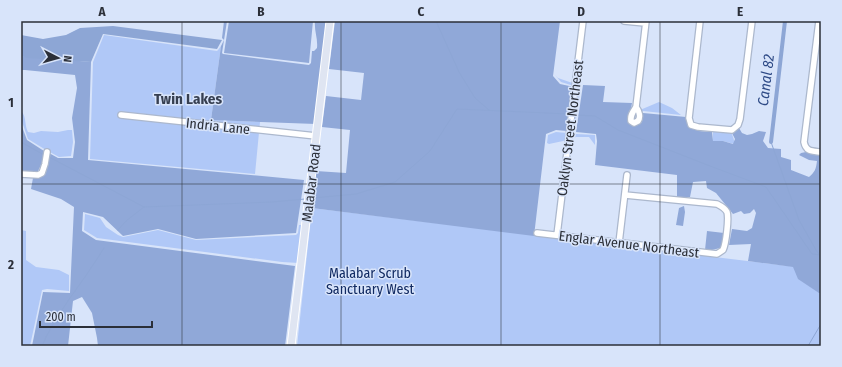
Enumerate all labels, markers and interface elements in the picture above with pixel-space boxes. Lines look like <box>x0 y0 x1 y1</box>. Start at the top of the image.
text: A <box>97 4 106 19</box>
text: B <box>257 4 265 19</box>
text: C <box>418 4 425 19</box>
text: D <box>577 4 585 19</box>
text: E <box>737 4 743 19</box>
north arrow <box>38 38 78 78</box>
water label: Canal 82 <box>754 53 778 107</box>
text: N <box>61 55 74 63</box>
street label: Oaklyn Street Northeast <box>554 59 587 197</box>
district label: Twin Lakes <box>154 90 222 108</box>
text: 1 <box>8 95 14 110</box>
street label: Indria Lane <box>185 115 251 138</box>
street label: Malabar Road <box>298 143 325 223</box>
street label: Englar Avenue Northeast <box>558 227 700 262</box>
text: 2 <box>7 257 14 272</box>
park label: Malabar Scrub Sanctuary West <box>326 265 415 298</box>
scale bar <box>40 303 152 329</box>
text: 200 m <box>46 310 76 324</box>

